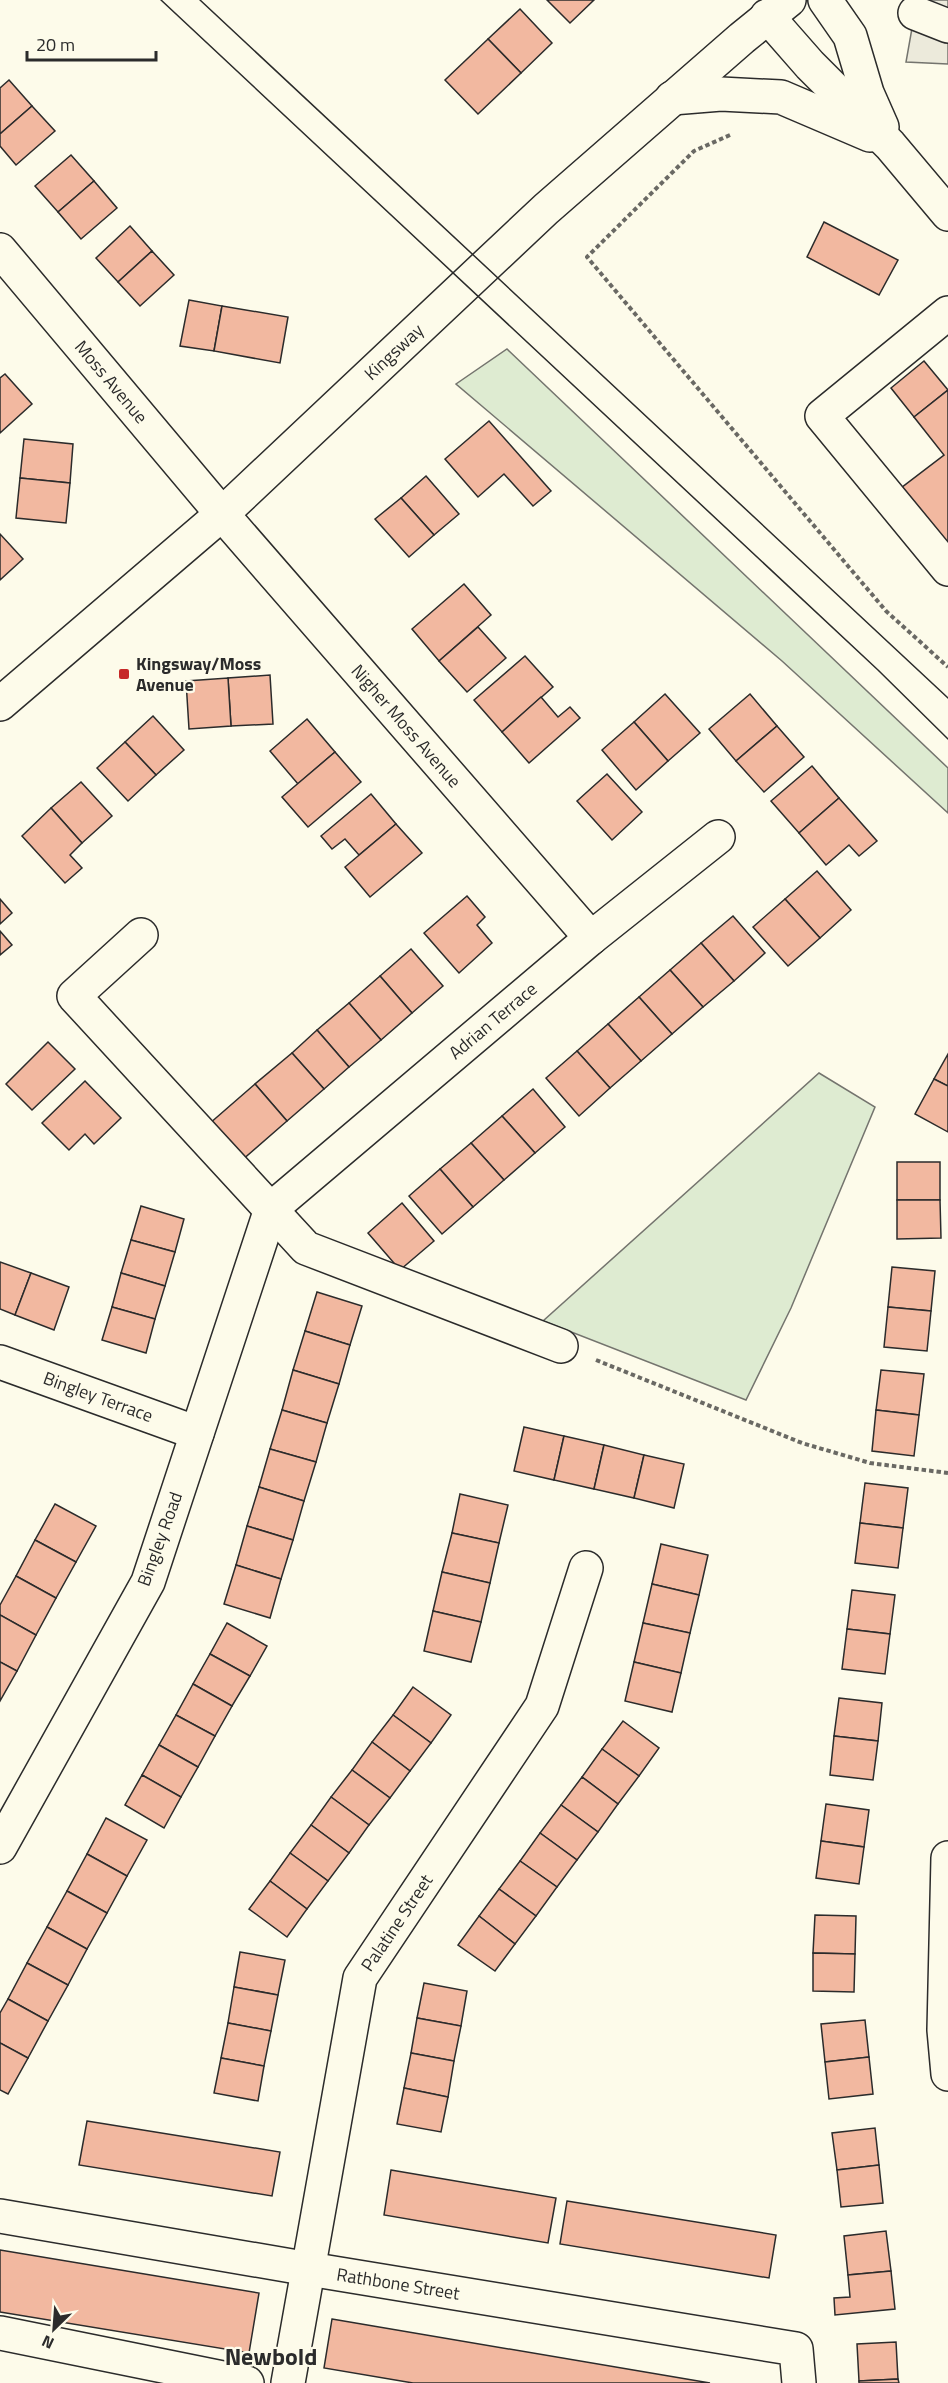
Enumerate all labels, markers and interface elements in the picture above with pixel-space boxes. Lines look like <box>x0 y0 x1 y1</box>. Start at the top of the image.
scale bar <box>27 24 156 62</box>
text: 20 m <box>36 31 75 58</box>
street label: Kingsway <box>358 317 430 386</box>
street label: Moss Avenue <box>68 334 154 429</box>
place label: Kingsway/Moss Avenue <box>136 650 261 698</box>
street label: Nigher Moss Avenue <box>345 658 468 793</box>
marker: Kingsway/Moss Avenue <box>117 667 131 681</box>
street label: Adrian Terrace <box>443 976 543 1066</box>
street label: Bingley Terrace <box>40 1364 157 1429</box>
street label: Bingley Road <box>130 1488 189 1590</box>
street label: Palatine Street <box>354 1868 440 1977</box>
street label: Rathbone Street <box>335 2260 462 2307</box>
north arrow <box>24 2299 84 2359</box>
text: N <box>38 2329 58 2356</box>
district label: Newbold <box>225 2338 317 2374</box>

